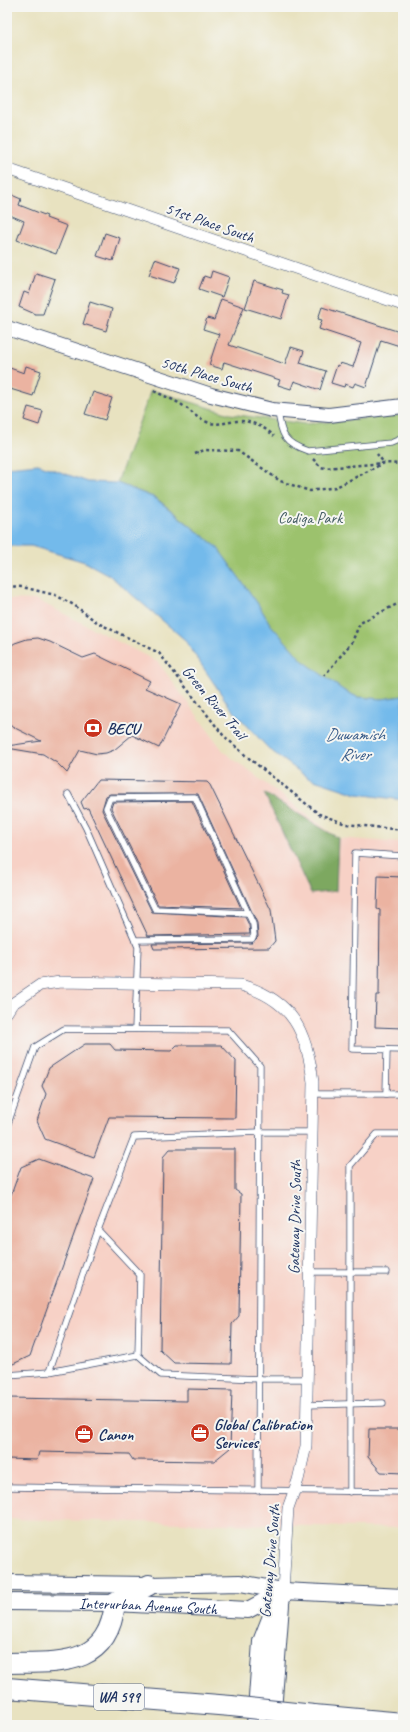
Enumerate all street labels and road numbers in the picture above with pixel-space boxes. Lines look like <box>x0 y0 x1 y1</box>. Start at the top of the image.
street label: 51st Place South <box>163 198 257 248</box>
street label: 50th Place South <box>158 352 256 398</box>
street label: Green River Trail <box>178 662 253 746</box>
street label: Gateway Drive South <box>284 1158 306 1274</box>
street label: Gateway Drive South <box>255 1502 285 1619</box>
street label: Interurban Avenue South <box>79 1594 218 1619</box>
road number: WA 599 <box>94 1684 144 1710</box>

